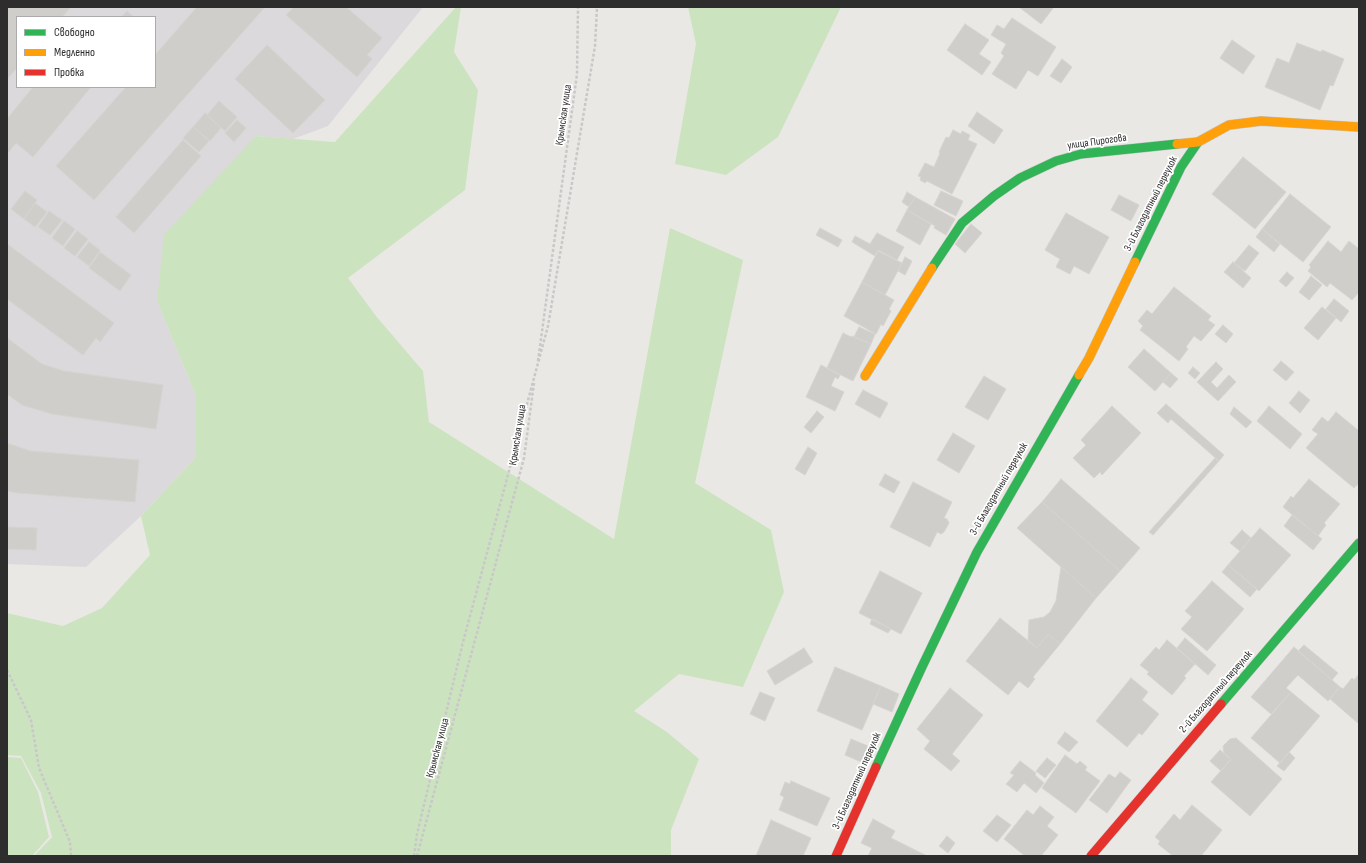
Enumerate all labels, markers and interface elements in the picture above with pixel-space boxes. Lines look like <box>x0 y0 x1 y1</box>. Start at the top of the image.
legend <box>16 16 156 88</box>
text: Свободно <box>54 25 95 40</box>
text: Медленно <box>54 45 95 60</box>
text: Пробка <box>54 65 84 80</box>
street label: Крымская улица <box>553 84 575 146</box>
street label: улица Пирогова <box>1066 131 1128 153</box>
street label: 3-й Благодатный переулок <box>1121 154 1181 254</box>
street label: Крымская улица <box>507 404 529 466</box>
street label: 3-й Благодатный переулок <box>967 440 1031 538</box>
street label: 2-й Благодатный переулок <box>1177 648 1255 736</box>
street label: Крымская улица <box>424 717 452 779</box>
street label: 3-й Благодатный переулок <box>830 731 884 831</box>

